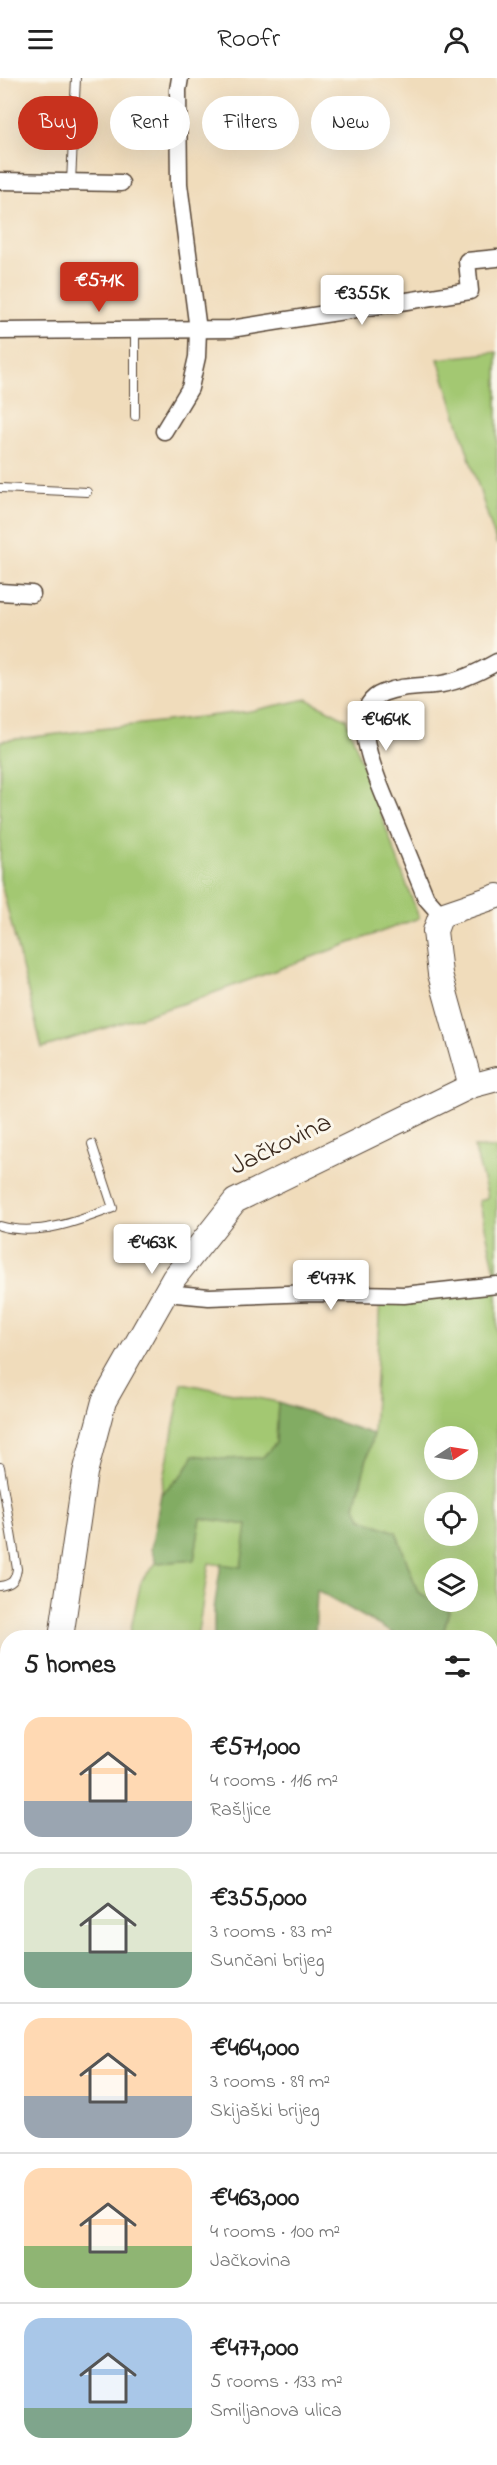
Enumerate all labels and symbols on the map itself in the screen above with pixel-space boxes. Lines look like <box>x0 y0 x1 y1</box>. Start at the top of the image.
pin: €571K <box>57 262 141 313</box>
pin: €355K <box>320 275 404 326</box>
pin: €464K <box>344 701 428 752</box>
street label: Jačkovina <box>224 1104 338 1186</box>
pin: €463K <box>110 1224 194 1275</box>
pin: €477K <box>289 1260 373 1311</box>
north arrow <box>424 1426 478 1480</box>

